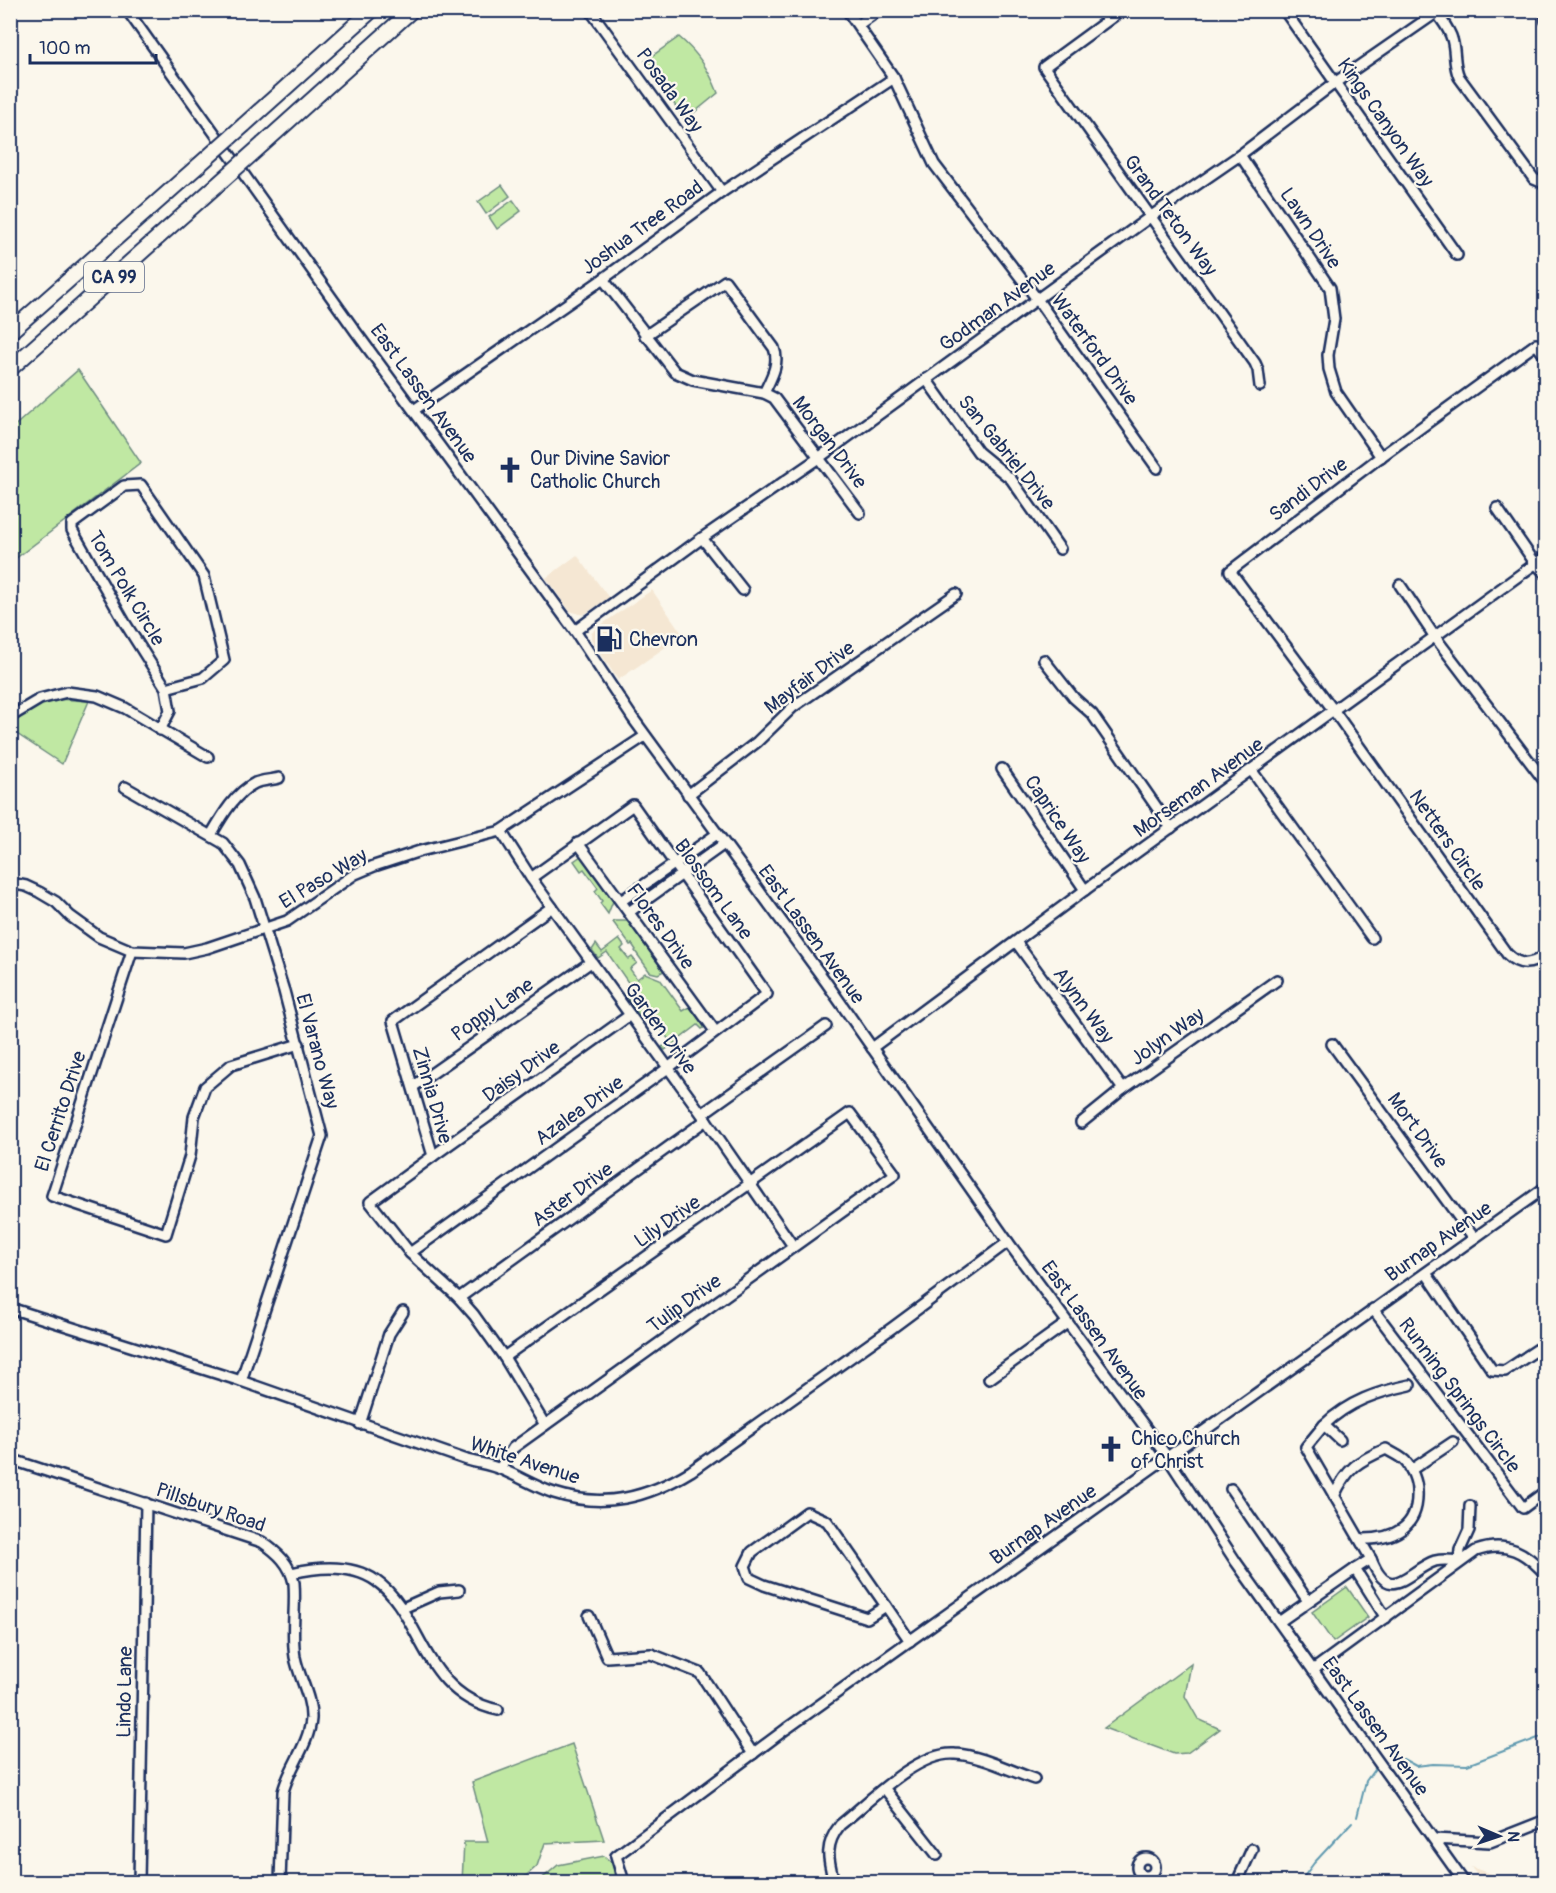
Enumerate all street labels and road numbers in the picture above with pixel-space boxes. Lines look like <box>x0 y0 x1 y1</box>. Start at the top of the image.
street label: Posada Way <box>631 43 709 138</box>
street label: Kings Canyon Way <box>1332 53 1440 192</box>
street label: Grand Teton Way <box>1118 150 1223 281</box>
street label: Joshua Tree Road <box>576 175 708 280</box>
street label: Lawn Drive <box>1274 183 1347 274</box>
street label: Godman Avenue <box>934 256 1060 357</box>
road number: CA 99 <box>84 262 144 292</box>
street label: Waterford Drive <box>1046 289 1144 410</box>
street label: East Lassen Avenue <box>365 319 483 468</box>
street label: San Gabriel Drive <box>953 390 1061 515</box>
street label: Morgan Drive <box>787 391 873 494</box>
street label: Sandi Drive <box>1264 452 1353 527</box>
street label: Tom Polk Circle <box>83 526 171 650</box>
street label: Mayfair Drive <box>759 635 859 719</box>
street label: Morseman Avenue <box>1128 732 1268 843</box>
street label: Caprice Way <box>1019 770 1096 869</box>
street label: Netters Circle <box>1404 785 1492 896</box>
street label: Blossom Lane <box>669 834 758 945</box>
street label: El Paso Way <box>275 842 372 914</box>
street label: East Lassen Avenue <box>753 860 871 1009</box>
street label: Flores Drive <box>621 878 700 974</box>
street label: Alynn Way <box>1048 962 1120 1049</box>
street label: Poppy Lane <box>446 972 538 1047</box>
street label: Garden Drive <box>619 978 702 1079</box>
street label: El Varano Way <box>290 991 345 1112</box>
street label: Jolyn Way <box>1126 1002 1209 1071</box>
street label: Daisy Drive <box>478 1035 565 1108</box>
street label: Zinnia Drive <box>407 1044 458 1147</box>
street label: El Cerrito Drive <box>29 1048 92 1175</box>
street label: Azalea Drive <box>530 1070 629 1151</box>
street label: Mort Drive <box>1382 1088 1453 1173</box>
street label: Aster Drive <box>527 1157 618 1232</box>
street label: Lily Drive <box>629 1190 705 1253</box>
street label: Burnap Avenue <box>1380 1195 1497 1287</box>
street label: East Lassen Avenue <box>1036 1256 1154 1405</box>
street label: Tulip Drive <box>642 1268 726 1339</box>
street label: Running Springs Circle <box>1393 1313 1526 1478</box>
street label: White Avenue <box>467 1431 583 1490</box>
street label: Pillsbury Road <box>153 1477 269 1538</box>
street label: Burnap Avenue <box>985 1478 1102 1570</box>
street label: Lindo Lane <box>111 1646 138 1738</box>
street label: East Lassen Avenue <box>1317 1652 1435 1801</box>

